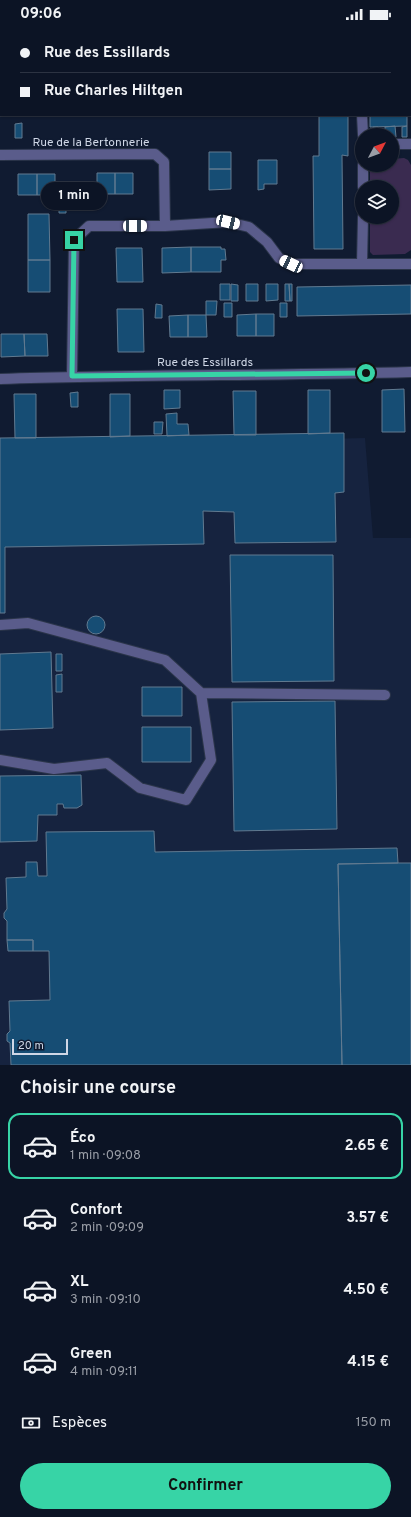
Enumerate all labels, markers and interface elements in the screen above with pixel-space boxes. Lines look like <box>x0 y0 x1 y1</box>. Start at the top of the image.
text: 09:06 <box>20 5 62 24</box>
text: Rue des Essillards <box>44 44 170 63</box>
text: Rue Charles Hiltgen <box>44 82 183 101</box>
north arrow <box>355 128 399 172</box>
map controls <box>355 128 399 224</box>
street label: Rue de la Bertonnerie <box>32 135 150 151</box>
button: layers <box>355 180 399 224</box>
callout: 1 min <box>41 182 107 210</box>
text: 1 min <box>58 188 90 204</box>
car <box>215 213 241 231</box>
car <box>123 220 147 232</box>
route end <box>65 231 83 249</box>
car <box>278 253 304 275</box>
street label: Rue des Essillards <box>157 355 253 371</box>
route start <box>357 364 375 382</box>
scale bar <box>12 1037 68 1056</box>
text: 20 m <box>18 1039 44 1053</box>
text: Choisir une course <box>20 1077 176 1100</box>
icon: car <box>22 1128 58 1164</box>
text: Éco <box>70 1129 95 1148</box>
text: 2.65 € <box>345 1137 389 1156</box>
text: 1 min · 09:08 <box>70 1148 141 1164</box>
icon: car <box>22 1200 58 1236</box>
text: Confort <box>70 1201 122 1220</box>
text: 3.57 € <box>346 1209 389 1228</box>
text: 2 min · 09:09 <box>70 1220 144 1236</box>
icon: car <box>22 1272 58 1308</box>
text: XL <box>70 1273 88 1292</box>
text: 4.50 € <box>343 1281 389 1300</box>
text: 3 min · 09:10 <box>70 1292 141 1308</box>
icon: car <box>22 1344 58 1380</box>
text: Green <box>70 1345 112 1364</box>
text: 4.15 € <box>347 1353 389 1372</box>
text: 4 min · 09:11 <box>70 1364 138 1380</box>
icon: cash <box>20 1412 42 1434</box>
text: Espèces <box>52 1414 107 1433</box>
text: 150 m <box>356 1415 391 1431</box>
button: Confirmer <box>20 1463 391 1509</box>

